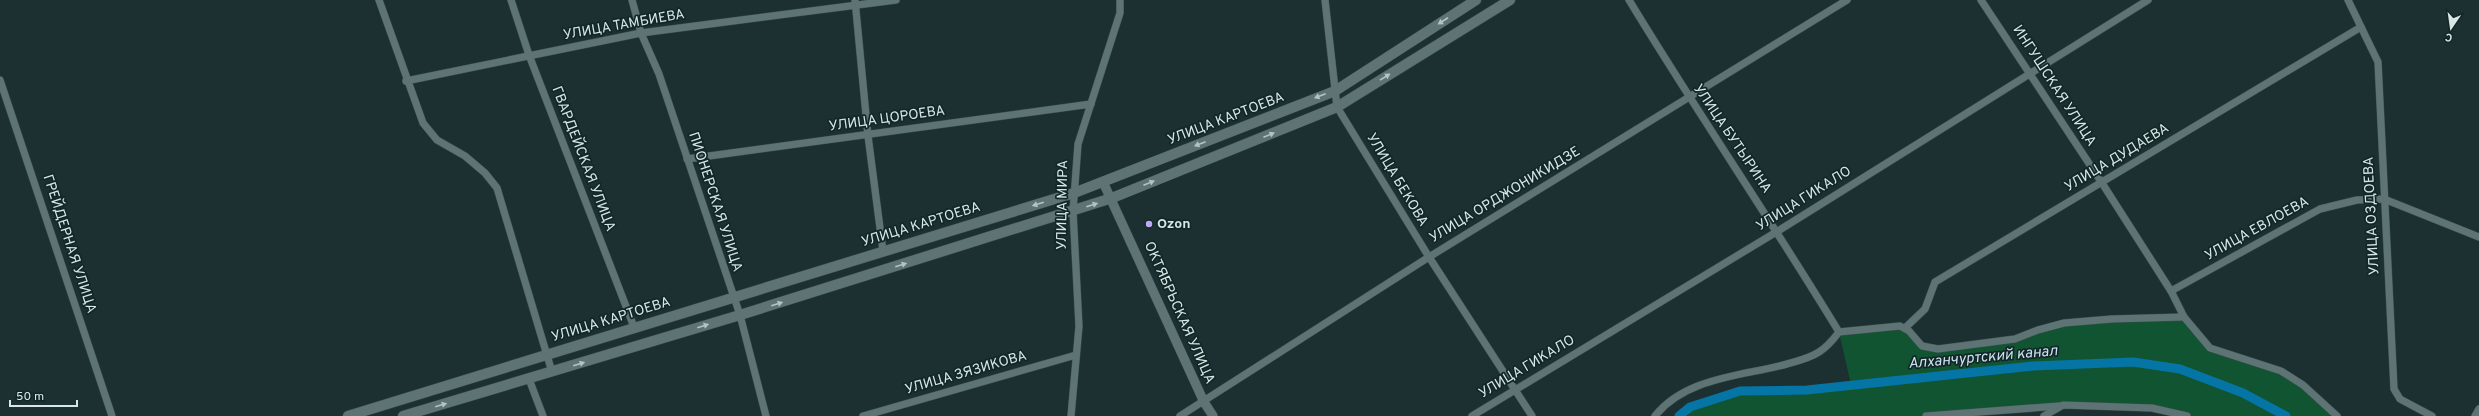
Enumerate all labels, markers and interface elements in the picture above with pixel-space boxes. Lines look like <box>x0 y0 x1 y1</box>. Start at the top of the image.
street label: УЛИЦА ТАМБИЕВА <box>562 6 686 44</box>
north arrow <box>2431 8 2471 48</box>
one-way arrow <box>1438 17 1448 25</box>
street label: ИНГУШСКАЯ УЛИЦА <box>2009 22 2099 150</box>
text: С <box>2444 29 2454 44</box>
one-way arrow <box>1379 74 1391 81</box>
street label: УЛИЦА БУТЫРИНА <box>1689 81 1775 197</box>
street label: ГВАРДЕЙСКАЯ УЛИЦА <box>547 84 619 234</box>
street label: УЛИЦА КАРТОЕВА <box>1165 89 1287 149</box>
one-way arrow <box>1314 94 1326 100</box>
street label: УЛИЦА ЦОРОЕВА <box>828 102 946 136</box>
street label: УЛИЦА ДУДАЕВА <box>2062 120 2172 196</box>
street label: ПИОНЕРСКАЯ УЛИЦА <box>684 130 746 274</box>
street label: УЛИЦА БЕКОВА <box>1362 130 1432 230</box>
one-way arrow <box>1264 131 1276 137</box>
one-way arrow <box>1193 141 1205 147</box>
street label: УЛИЦА ОРДЖОНИКИДЗЕ <box>1427 143 1583 247</box>
street label: УЛИЦА ОЗДОЕВА <box>2360 156 2384 276</box>
street label: УЛИЦА МИРА <box>1054 160 1072 250</box>
street label: УЛИЦА ГИКАЛО <box>1753 163 1855 235</box>
street label: ГРЕЙДЕРНАЯ УЛИЦА <box>39 172 100 316</box>
one-way arrow <box>1143 180 1155 186</box>
street label: УЛИЦА ЕВЛОЕВА <box>2202 193 2312 265</box>
street label: УЛИЦА КАРТОЕВА <box>860 199 982 251</box>
one-way arrow <box>1032 201 1044 207</box>
one-way arrow <box>1086 201 1098 207</box>
place label: Ozon <box>1157 216 1190 233</box>
marker: Ozon <box>1144 219 1154 229</box>
street label: ОКТЯБРЬСКАЯ УЛИЦА <box>1140 239 1218 387</box>
one-way arrow <box>895 262 907 268</box>
street label: УЛИЦА КАРТОЕВА <box>550 294 672 346</box>
one-way arrow <box>771 301 783 307</box>
one-way arrow <box>697 323 709 329</box>
street label: УЛИЦА ГИКАЛО <box>1476 332 1578 402</box>
water label: Алханчуртский канал <box>1908 342 2059 374</box>
street label: УЛИЦА ЗЯЗИКОВА <box>903 348 1029 398</box>
one-way arrow <box>573 361 585 367</box>
scale bar <box>10 382 77 408</box>
text: 50 m <box>16 389 44 405</box>
one-way arrow <box>435 402 447 408</box>

